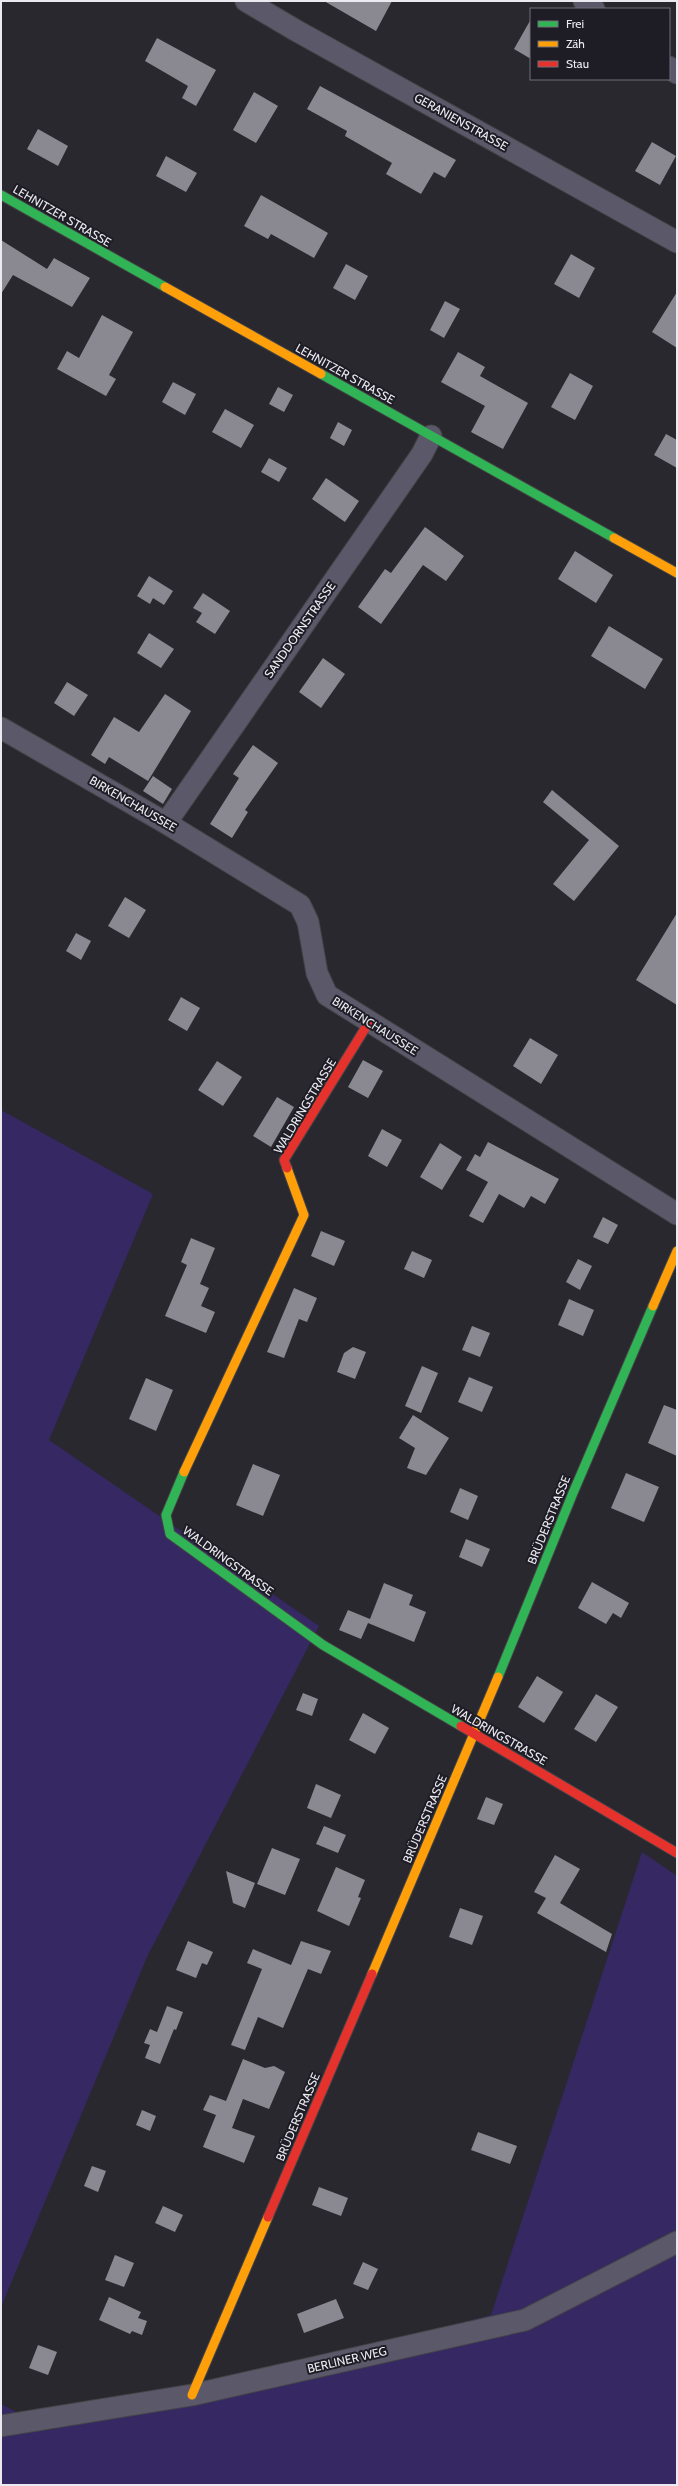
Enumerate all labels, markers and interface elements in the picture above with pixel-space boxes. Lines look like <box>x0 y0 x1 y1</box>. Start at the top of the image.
legend <box>530 8 670 80</box>
text: Frei <box>566 16 584 31</box>
text: Zäh <box>566 36 585 51</box>
text: Stau <box>566 56 589 71</box>
street label: GERANIENSTRASSE <box>412 90 511 154</box>
street label: LEHNITZER STRASSE <box>10 181 114 250</box>
street label: LEHNITZER STRASSE <box>293 340 398 407</box>
street label: SANDDORNSTRASSE <box>261 578 339 681</box>
street label: BIRKENCHAUSSEE <box>87 772 180 835</box>
street label: BIRKENCHAUSSEE <box>330 993 421 1058</box>
street label: WALDRINGSTRASSE <box>270 1055 339 1156</box>
street label: BRÜDERSTRASSE <box>524 1473 573 1566</box>
street label: WALDRINGSTRASSE <box>180 1523 277 1599</box>
street label: WALDRINGSTRASSE <box>448 1701 550 1768</box>
street label: BRÜDERSTRASSE <box>399 1772 450 1865</box>
street label: BRÜDERSTRASSE <box>272 2070 323 2163</box>
street label: BERLINER WEG <box>306 2343 388 2376</box>

